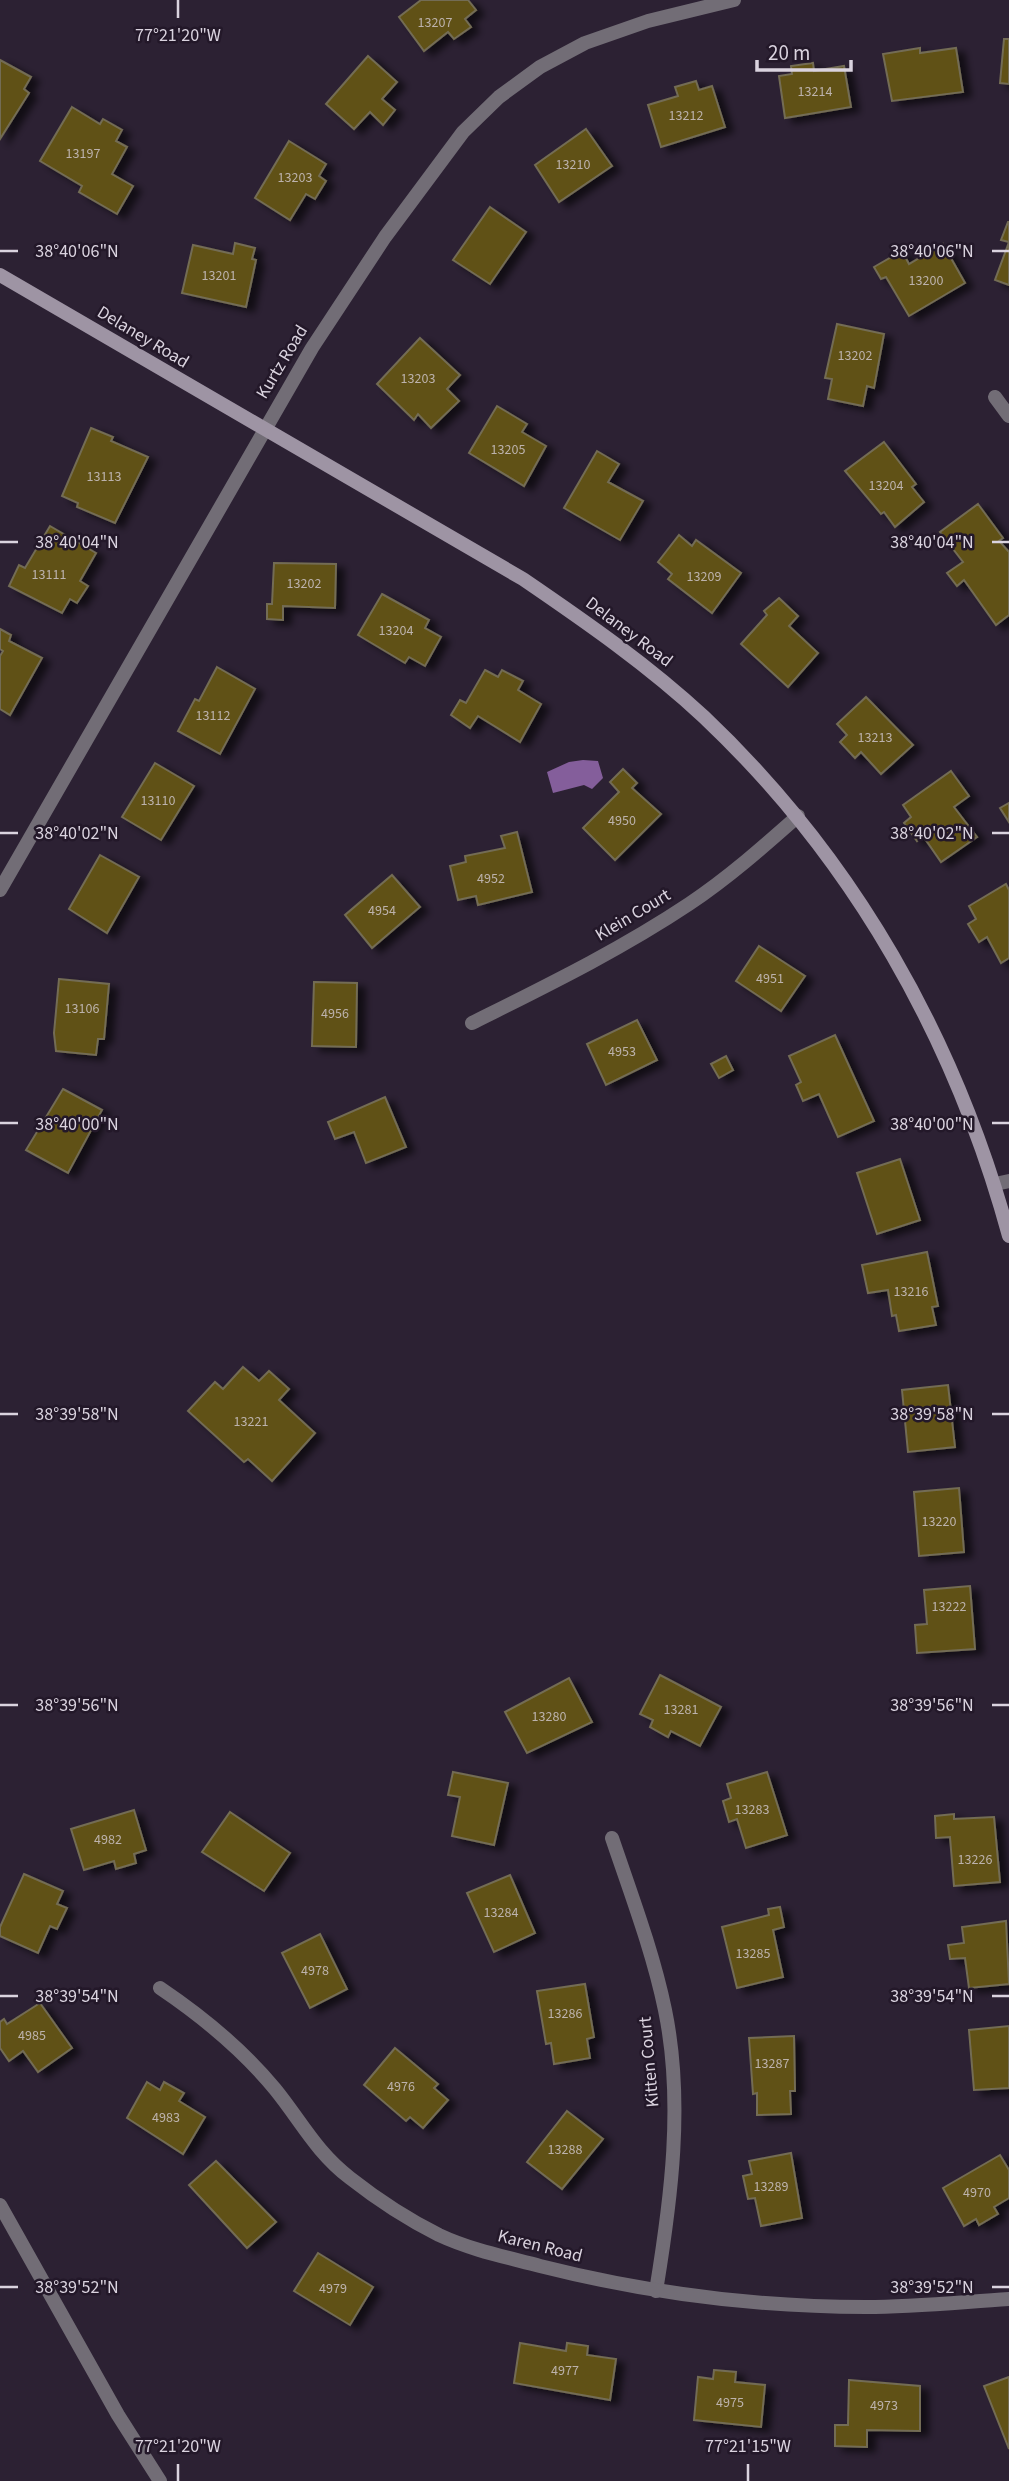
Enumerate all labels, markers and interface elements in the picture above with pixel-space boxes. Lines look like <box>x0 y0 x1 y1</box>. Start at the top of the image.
house number: 13207 <box>418 13 452 33</box>
text: 77°21'20"W <box>135 23 221 48</box>
scale bar <box>757 28 852 72</box>
text: 20 m <box>768 38 810 68</box>
house number: 13214 <box>798 82 832 102</box>
house number: 13212 <box>669 106 703 126</box>
house number: 13197 <box>66 144 100 164</box>
house number: 13210 <box>556 155 590 175</box>
house number: 13203 <box>278 168 312 188</box>
text: 38°40'06"N <box>35 239 119 264</box>
text: 38°40'06"N <box>890 239 974 264</box>
house number: 13201 <box>202 266 236 286</box>
house number: 13200 <box>909 271 943 291</box>
street label: Delaney Road <box>92 300 194 374</box>
street label: Kurtz Road <box>250 320 314 404</box>
house number: 13202 <box>838 346 872 366</box>
house number: 13203 <box>401 369 435 389</box>
house number: 13205 <box>491 440 525 460</box>
house number: 13113 <box>87 467 121 487</box>
house number: 13204 <box>869 476 903 496</box>
text: 38°40'04"N <box>35 530 119 555</box>
text: 38°40'04"N <box>890 530 974 555</box>
house number: 13111 <box>32 565 66 585</box>
house number: 13209 <box>687 567 721 587</box>
house number: 13202 <box>287 574 321 594</box>
street label: Delaney Road <box>580 591 678 673</box>
house number: 13204 <box>379 621 413 641</box>
house number: 13112 <box>196 706 230 726</box>
house number: 13213 <box>858 728 892 748</box>
house number: 13110 <box>141 791 175 811</box>
house number: 4950 <box>608 811 636 831</box>
text: 38°40'02"N <box>35 821 119 846</box>
text: 38°40'02"N <box>890 821 974 846</box>
house number: 4952 <box>477 869 505 889</box>
street label: Klein Court <box>591 883 675 947</box>
house number: 4954 <box>368 901 396 921</box>
house number: 4951 <box>756 969 784 989</box>
house number: 13106 <box>65 999 99 1019</box>
house number: 4956 <box>321 1004 349 1024</box>
house number: 4953 <box>608 1042 636 1062</box>
text: 38°40'00"N <box>35 1112 119 1137</box>
text: 38°40'00"N <box>890 1112 974 1137</box>
house number: 13216 <box>894 1282 928 1302</box>
text: 38°39'58"N <box>35 1402 119 1427</box>
text: 38°39'58"N <box>890 1402 974 1427</box>
house number: 13221 <box>234 1412 268 1432</box>
house number: 13220 <box>922 1512 956 1532</box>
house number: 13222 <box>932 1597 966 1617</box>
text: 38°39'56"N <box>35 1693 119 1718</box>
text: 38°39'56"N <box>890 1693 974 1718</box>
house number: 13281 <box>664 1700 698 1720</box>
house number: 13280 <box>532 1707 566 1727</box>
house number: 13283 <box>735 1800 769 1820</box>
house number: 4982 <box>94 1830 122 1850</box>
house number: 13226 <box>958 1850 992 1870</box>
house number: 13284 <box>484 1903 518 1923</box>
house number: 13285 <box>736 1944 770 1964</box>
house number: 4978 <box>301 1961 329 1981</box>
text: 38°39'54"N <box>35 1984 119 2009</box>
text: 38°39'54"N <box>890 1984 974 2009</box>
house number: 13286 <box>548 2004 582 2024</box>
street label: Kitten Court <box>633 2016 665 2108</box>
house number: 4985 <box>18 2026 46 2046</box>
house number: 13287 <box>755 2054 789 2074</box>
house number: 4976 <box>387 2077 415 2097</box>
house number: 4983 <box>152 2108 180 2128</box>
house number: 13288 <box>548 2140 582 2160</box>
house number: 13289 <box>754 2177 788 2197</box>
house number: 4970 <box>963 2183 991 2203</box>
street label: Karen Road <box>495 2223 585 2269</box>
text: 38°39'52"N <box>35 2275 119 2300</box>
text: 38°39'52"N <box>890 2275 974 2300</box>
house number: 4979 <box>319 2279 347 2299</box>
house number: 4977 <box>551 2361 579 2381</box>
house number: 4975 <box>716 2393 744 2413</box>
house number: 4973 <box>870 2396 898 2416</box>
text: 77°21'20"W <box>135 2434 221 2459</box>
text: 77°21'15"W <box>705 2434 791 2459</box>

